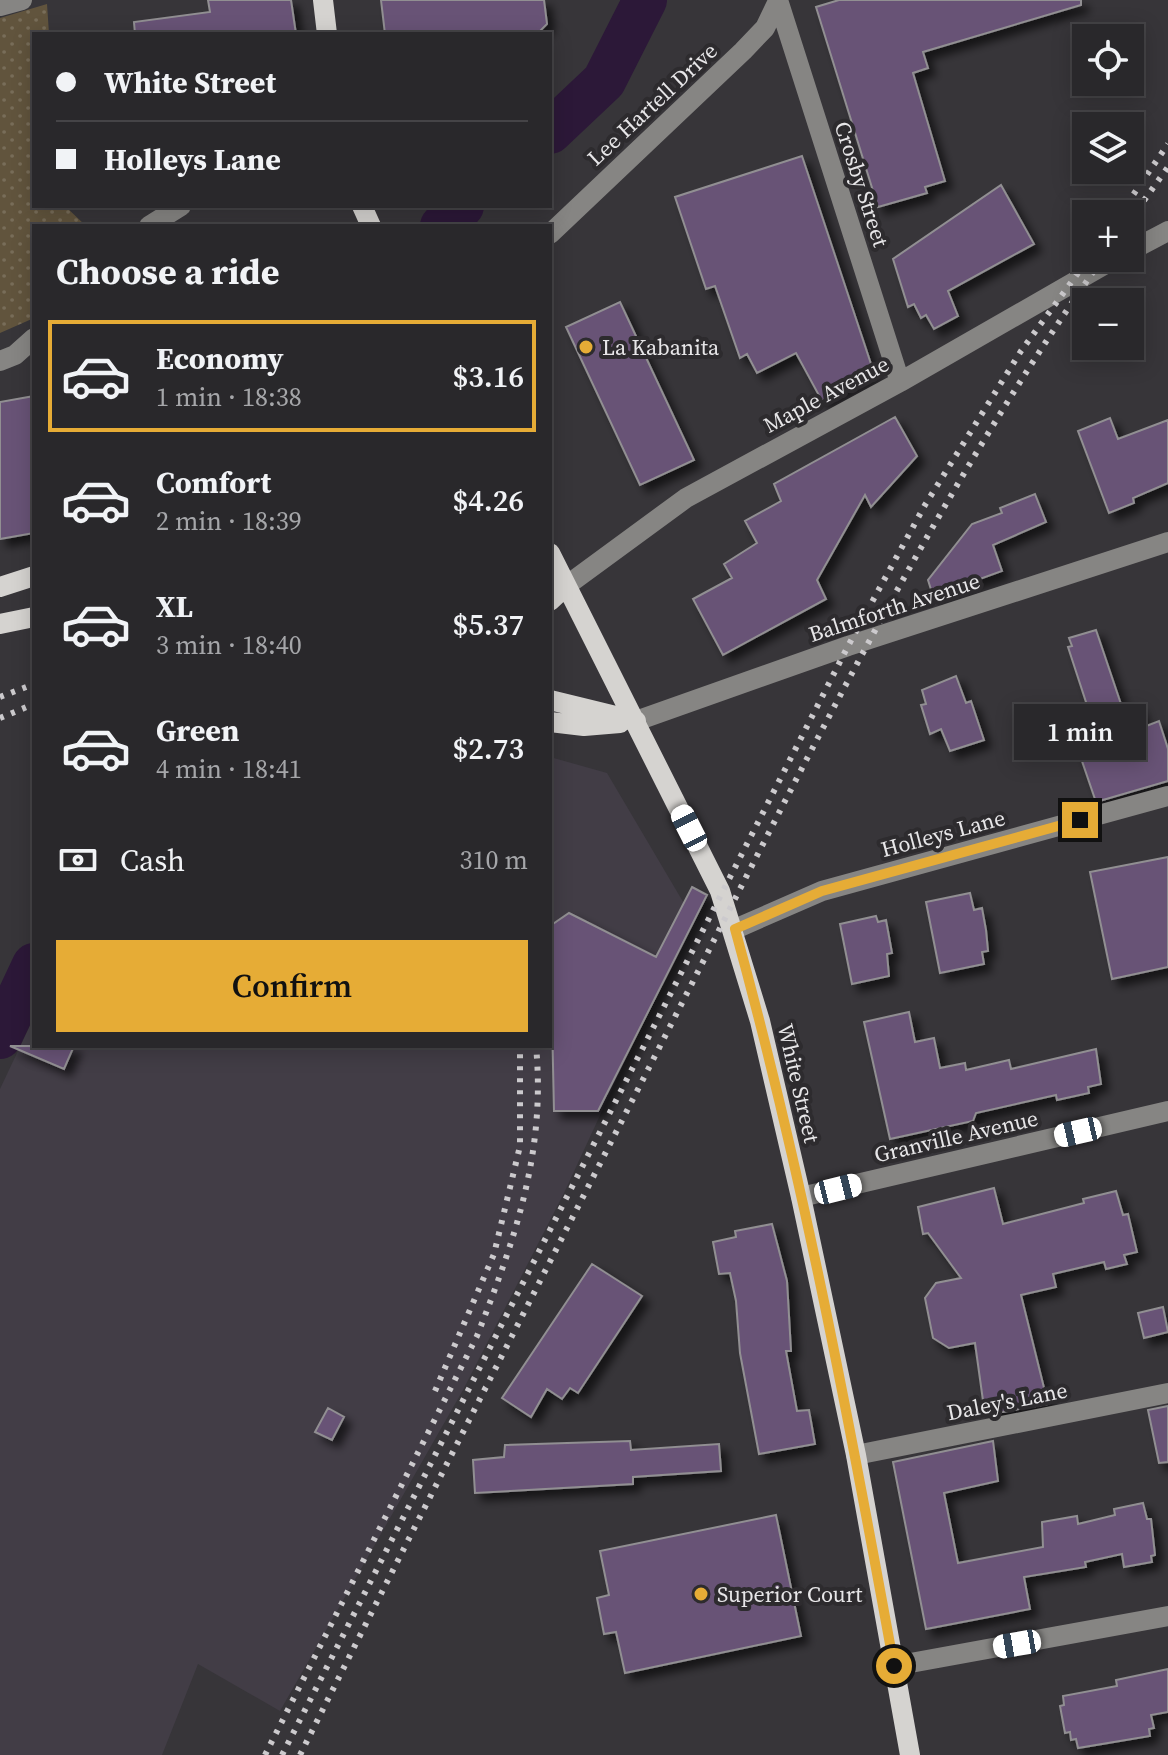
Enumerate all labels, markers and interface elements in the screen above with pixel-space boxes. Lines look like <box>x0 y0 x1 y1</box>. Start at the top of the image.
map controls <box>1072 24 1144 360</box>
button: locate <box>1072 24 1144 96</box>
street label: Lee Hartell Drive <box>580 36 724 172</box>
text: White Street <box>104 62 276 103</box>
button: layers <box>1072 112 1144 184</box>
street label: Crosby Street <box>828 117 897 251</box>
text: Holleys Lane <box>104 139 281 180</box>
button: + <box>1072 200 1144 272</box>
text: Choose a ride <box>56 247 279 296</box>
button: − <box>1072 288 1144 360</box>
place label: La Kabanita <box>602 332 720 362</box>
text: Economy <box>156 338 284 379</box>
marker: La Kabanita <box>577 338 595 356</box>
icon: car <box>60 340 132 412</box>
street label: Maple Avenue <box>758 348 894 440</box>
text: $3.16 <box>453 356 524 397</box>
text: 1 min · 18:38 <box>156 379 302 415</box>
text: Comfort <box>156 462 271 503</box>
icon: car <box>60 464 132 536</box>
text: $4.26 <box>453 480 524 521</box>
text: 2 min · 18:39 <box>156 503 302 539</box>
street label: Balmforth Avenue <box>805 565 983 649</box>
text: XL <box>156 586 193 627</box>
icon: car <box>60 588 132 660</box>
text: $5.37 <box>453 604 524 645</box>
text: 3 min · 18:40 <box>156 627 302 663</box>
callout: 1 min <box>1014 704 1146 760</box>
text: Green <box>156 710 239 751</box>
icon: car <box>60 712 132 784</box>
text: 1 min <box>1047 714 1113 750</box>
text: $2.73 <box>453 728 524 769</box>
text: 4 min · 18:41 <box>156 751 302 787</box>
car <box>667 801 711 855</box>
street label: Holleys Lane <box>878 802 1008 864</box>
route end <box>1062 802 1098 838</box>
icon: cash <box>56 838 100 882</box>
text: Cash <box>120 840 185 881</box>
text: 310 m <box>460 842 528 878</box>
button: Confirm <box>56 940 528 1032</box>
street label: White Street <box>771 1021 827 1146</box>
street label: Granville Avenue <box>871 1103 1041 1169</box>
car <box>1052 1115 1104 1149</box>
car <box>812 1172 864 1206</box>
street label: Daley's Lane <box>944 1375 1070 1427</box>
place label: Superior Court <box>717 1579 863 1609</box>
marker: Superior Court <box>692 1585 710 1603</box>
car <box>991 1628 1043 1660</box>
route start <box>876 1648 912 1684</box>

